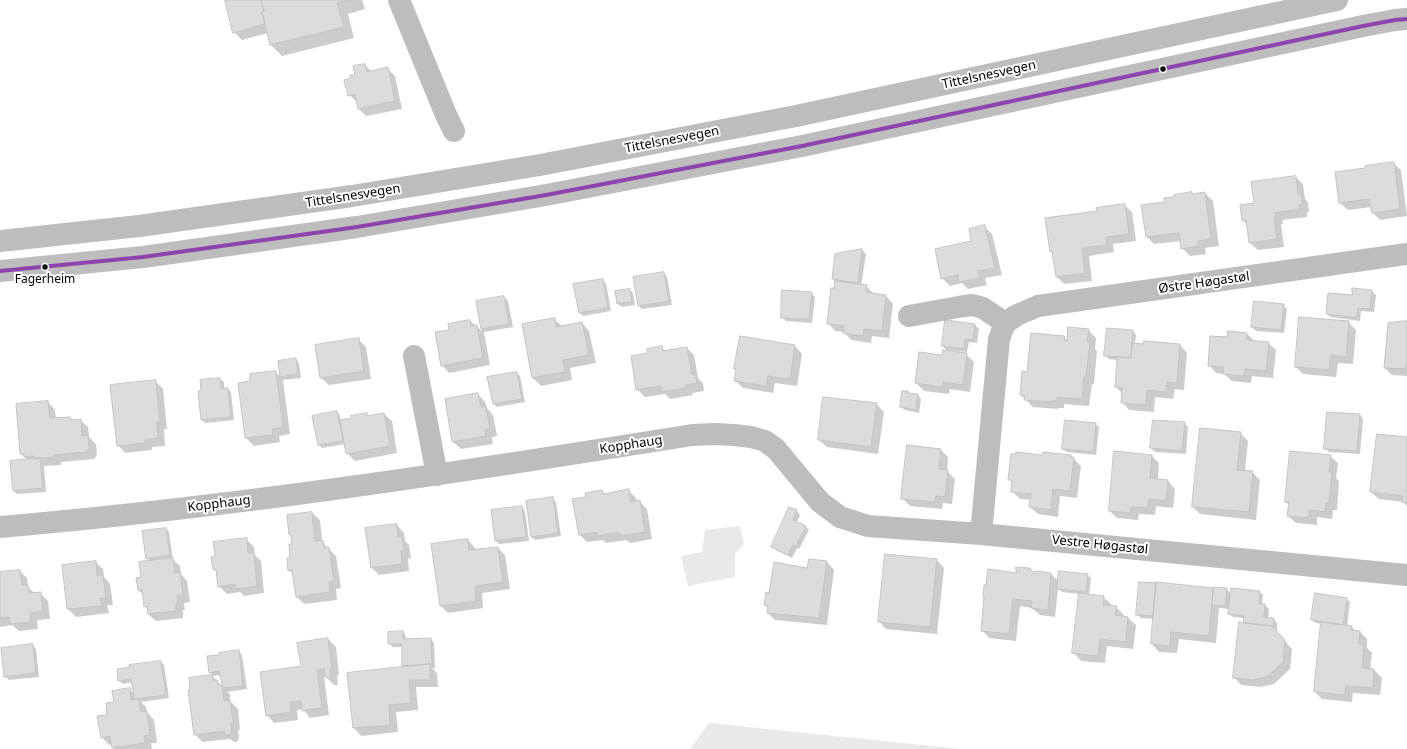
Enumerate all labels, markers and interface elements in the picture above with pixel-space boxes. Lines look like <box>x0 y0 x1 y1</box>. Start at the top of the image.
street label: Tittelsnesvegen <box>941 57 1037 93</box>
unlabelled marker <box>1158 64 1168 74</box>
street label: Tittelsnesvegen <box>624 123 720 157</box>
street label: Tittelsnesvegen <box>304 181 402 211</box>
marker: Fagerheim <box>40 262 50 272</box>
street label: Østre Høgastøl <box>1157 269 1251 297</box>
place label: Fagerheim <box>15 273 75 287</box>
street label: Kopphaug <box>599 432 663 458</box>
street label: Kopphaug <box>187 492 251 516</box>
street label: Vestre Høgastøl <box>1051 532 1149 558</box>

